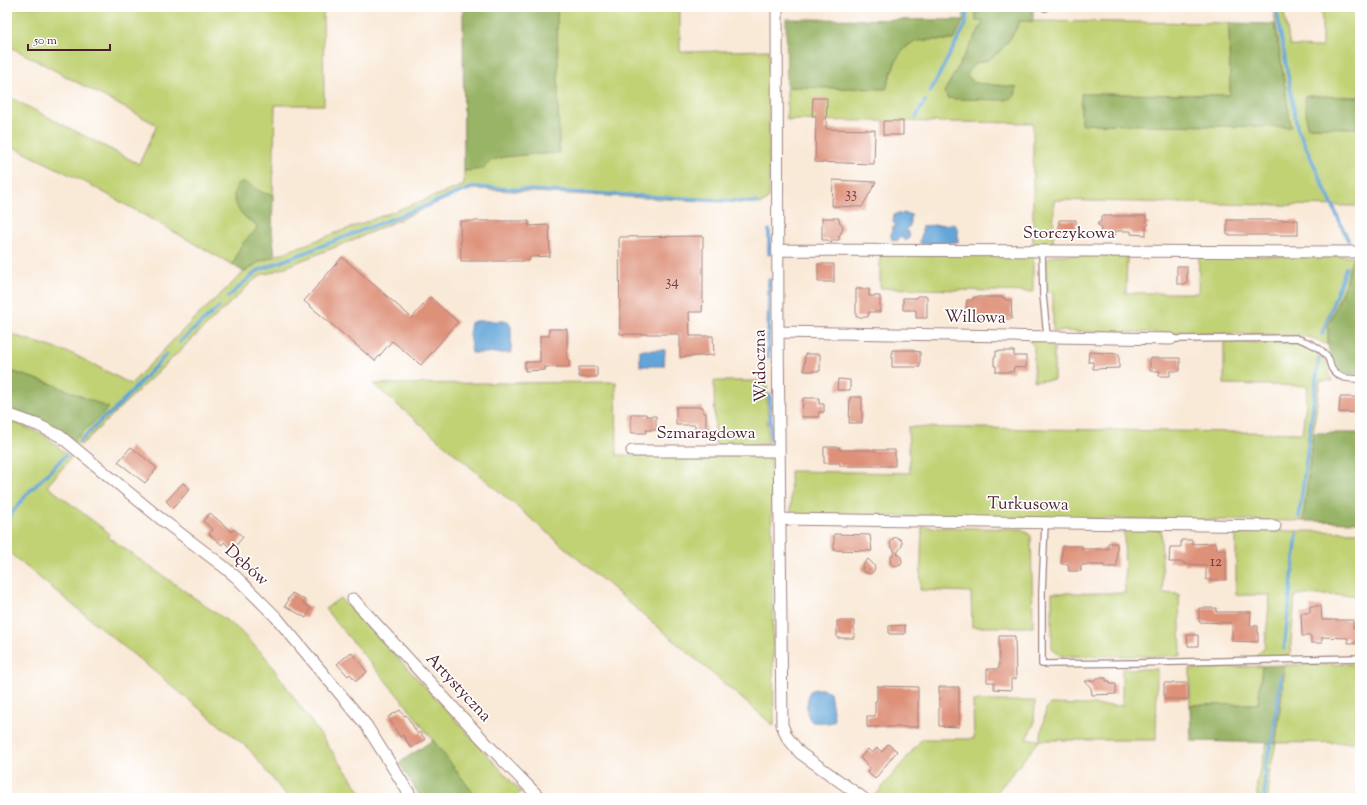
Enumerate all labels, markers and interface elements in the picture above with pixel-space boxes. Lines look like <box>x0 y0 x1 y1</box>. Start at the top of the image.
scale bar <box>28 26 110 52</box>
text: 50 m <box>33 32 57 50</box>
house number: 33 <box>845 184 857 205</box>
street label: Storczykowa <box>1023 222 1115 246</box>
house number: 34 <box>665 272 679 293</box>
street label: Willowa <box>944 305 1006 331</box>
street label: Widoczna <box>748 329 774 403</box>
street label: Szmaragdowa <box>656 422 756 446</box>
street label: Turkusowa <box>987 492 1069 518</box>
street label: Dębów <box>219 540 274 593</box>
house number: 12 <box>1210 552 1222 573</box>
street label: Artystyczna <box>420 648 496 728</box>

